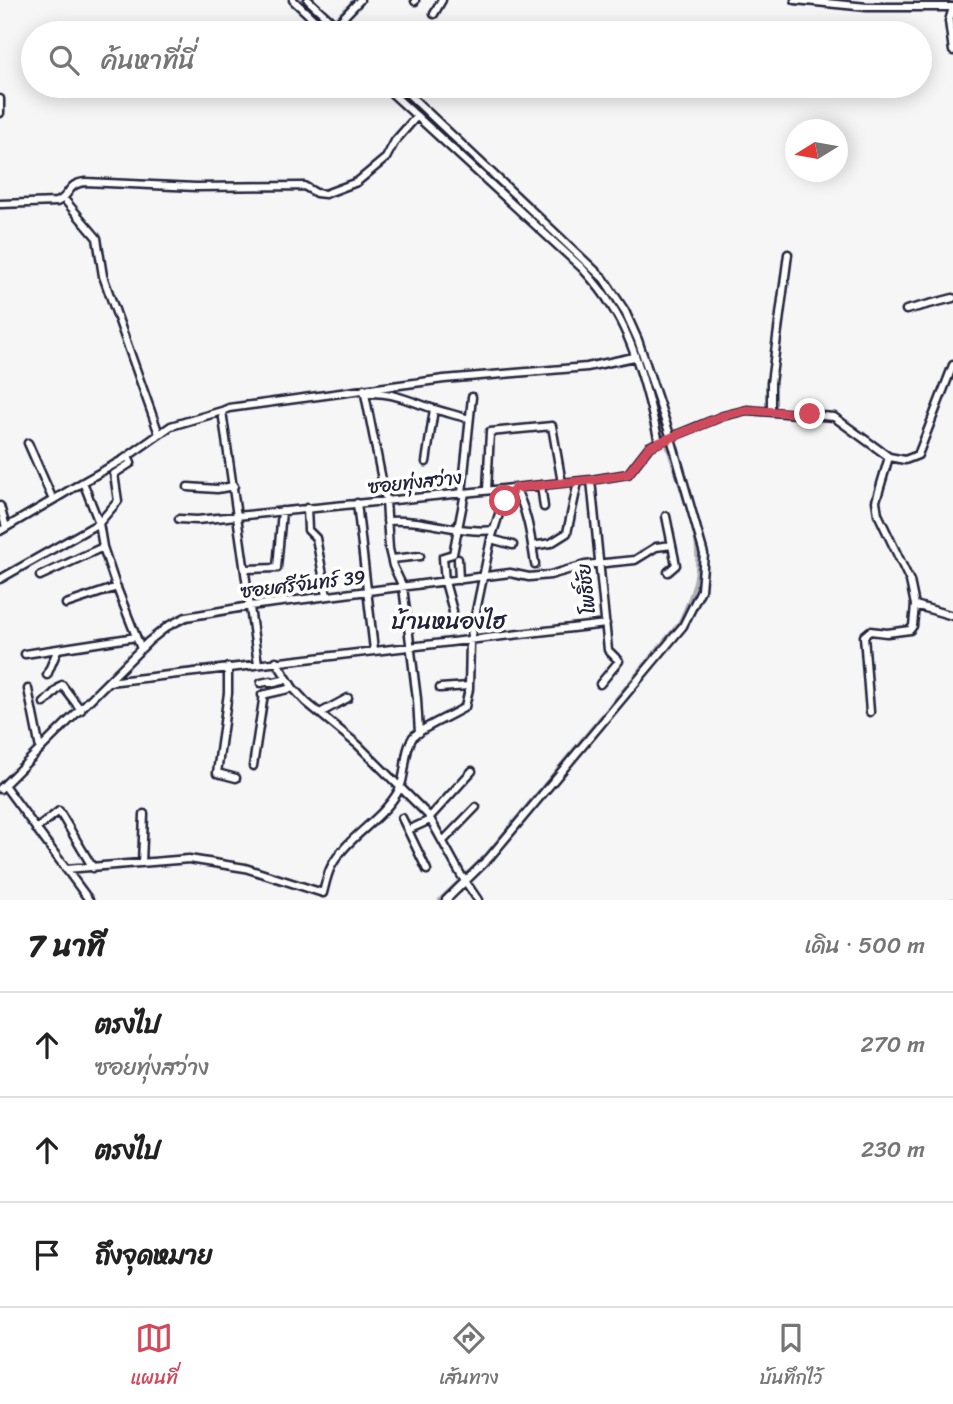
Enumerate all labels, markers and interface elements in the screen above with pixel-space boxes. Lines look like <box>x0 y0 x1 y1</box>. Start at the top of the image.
search box <box>21 21 932 98</box>
text: ค้นหาที่นี่ <box>101 37 195 83</box>
icon: search <box>45 41 83 79</box>
north arrow <box>785 119 848 182</box>
route end <box>794 398 825 429</box>
street label: ซอยทุ่งสว่าง <box>366 461 464 503</box>
route start <box>489 485 520 516</box>
street label: ซอยศรีจันทร์ 39 <box>239 560 367 608</box>
street label: โพธิ์ชัย <box>567 562 605 616</box>
district label: บ้านหนองไฮ <box>392 601 508 642</box>
text: 7 นาที <box>28 919 105 973</box>
text: เดิน · 500 m <box>805 925 925 966</box>
text: ตรงไป <box>95 1001 160 1047</box>
text: 270 m <box>860 1024 925 1065</box>
icon: ahead <box>28 1026 66 1064</box>
text: ซอยทุ่งสว่าง <box>95 1047 209 1088</box>
text: ตรงไป <box>95 1127 160 1173</box>
text: 230 m <box>861 1129 925 1170</box>
icon: ahead <box>28 1131 66 1169</box>
text: ถึงจุดหมาย <box>95 1232 212 1278</box>
icon: arrive <box>28 1236 66 1274</box>
tab: แผนที่ <box>131 1319 178 1394</box>
tab: เส้นทาง <box>439 1319 499 1394</box>
tab: บันทึกไว้ <box>760 1319 822 1394</box>

